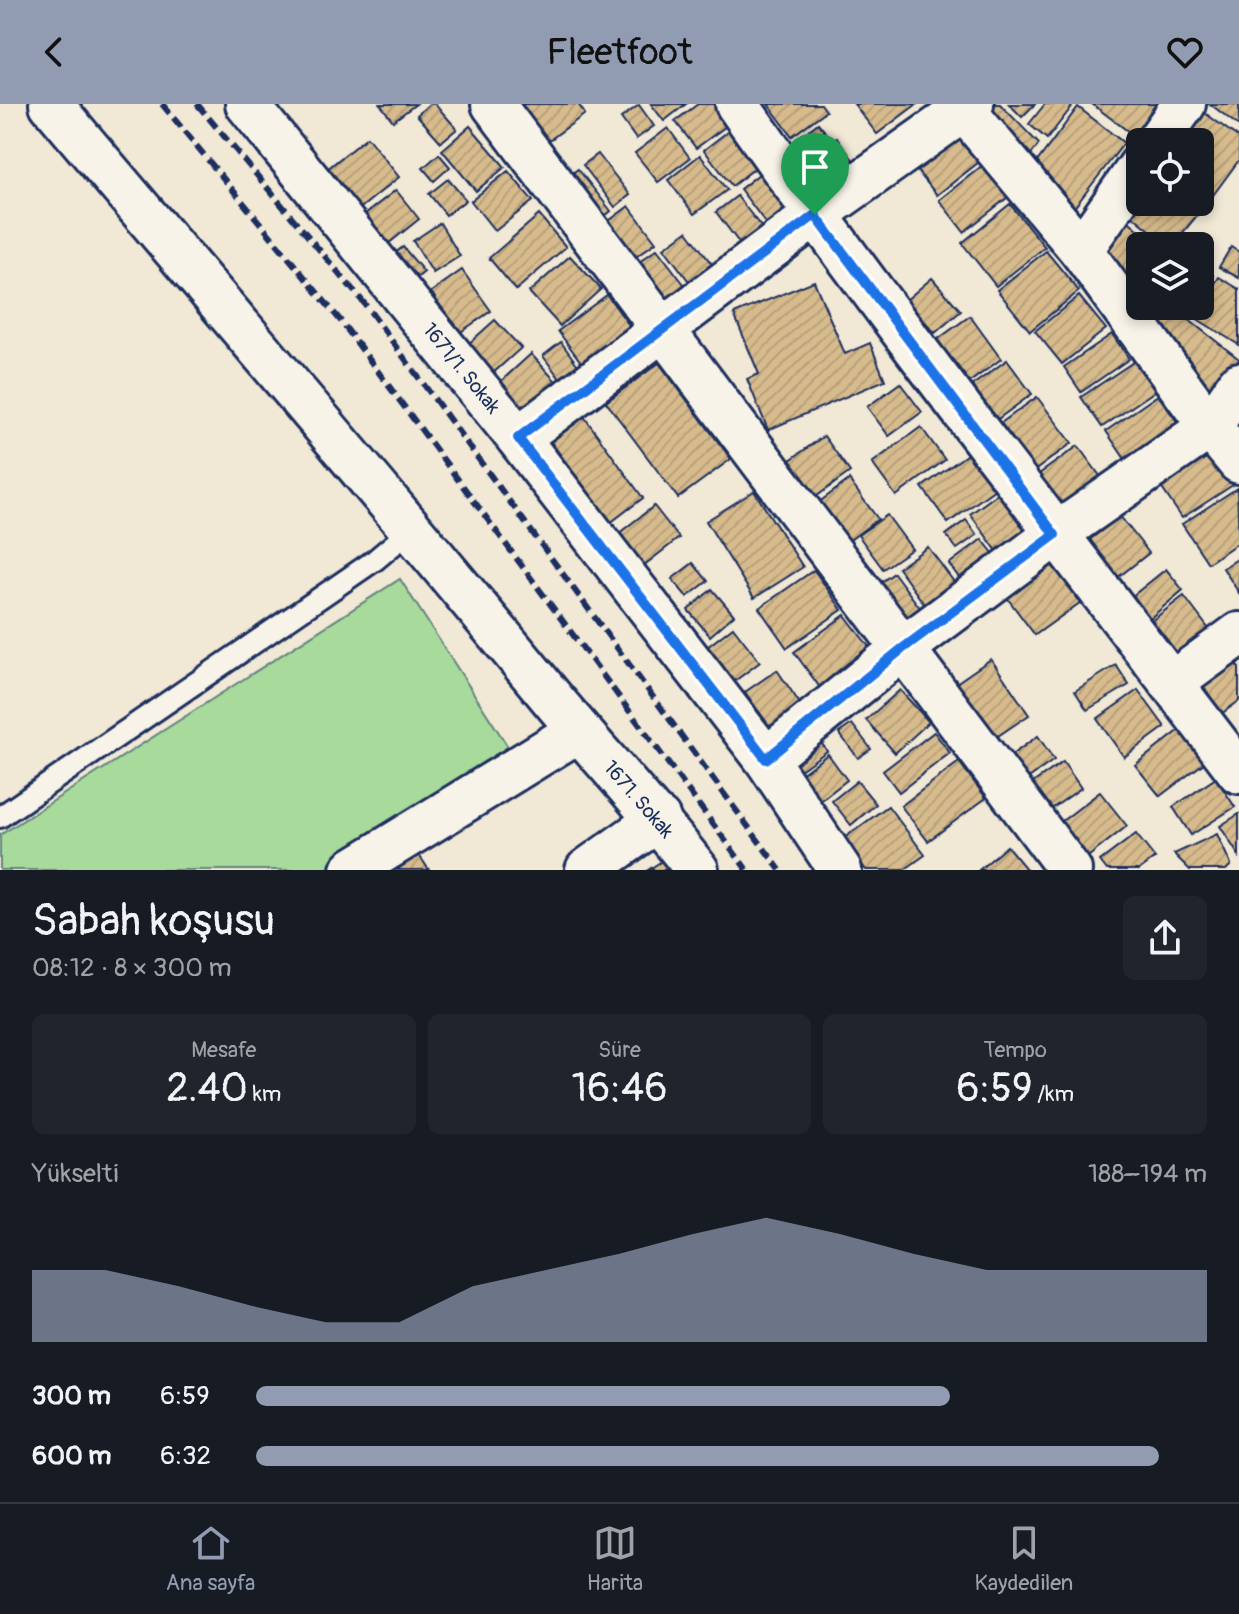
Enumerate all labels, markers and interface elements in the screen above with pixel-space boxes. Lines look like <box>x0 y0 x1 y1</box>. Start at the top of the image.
icon: back <box>32 30 76 74</box>
text: Fleetfoot <box>547 30 692 75</box>
icon: heart <box>1163 30 1207 74</box>
map controls <box>1126 128 1214 320</box>
button: locate <box>1126 128 1214 216</box>
pin <box>781 133 849 215</box>
icon: arrive <box>793 145 837 189</box>
button: layers <box>1126 232 1214 320</box>
street label: 1671/1. Sokak <box>417 318 506 419</box>
street label: 1671. Sokak <box>598 755 680 844</box>
text: Sabah koşusu <box>32 894 275 949</box>
button: share <box>1123 896 1207 980</box>
text: 08:12 · 8 × 300 m <box>32 952 232 984</box>
text: Mesafe <box>191 1036 256 1064</box>
text: Süre <box>598 1036 641 1064</box>
text: Tempo <box>984 1036 1047 1064</box>
text: 2.40 <box>166 1064 248 1113</box>
text: 16:46 <box>571 1064 668 1113</box>
text: 6:59 <box>956 1064 1033 1113</box>
text: km <box>248 1080 281 1108</box>
text: /km <box>1033 1080 1074 1108</box>
text: Yükselti <box>32 1158 118 1190</box>
text: 188–194 m <box>1088 1158 1207 1190</box>
text: 300 m <box>32 1380 111 1412</box>
text: 6:59 <box>160 1380 210 1412</box>
text: 600 m <box>32 1440 111 1472</box>
text: 6:32 <box>160 1440 211 1472</box>
tab: Ana sayfa <box>166 1521 255 1597</box>
tab: Harita <box>587 1521 643 1597</box>
tab: Kaydedilen <box>975 1521 1073 1597</box>

